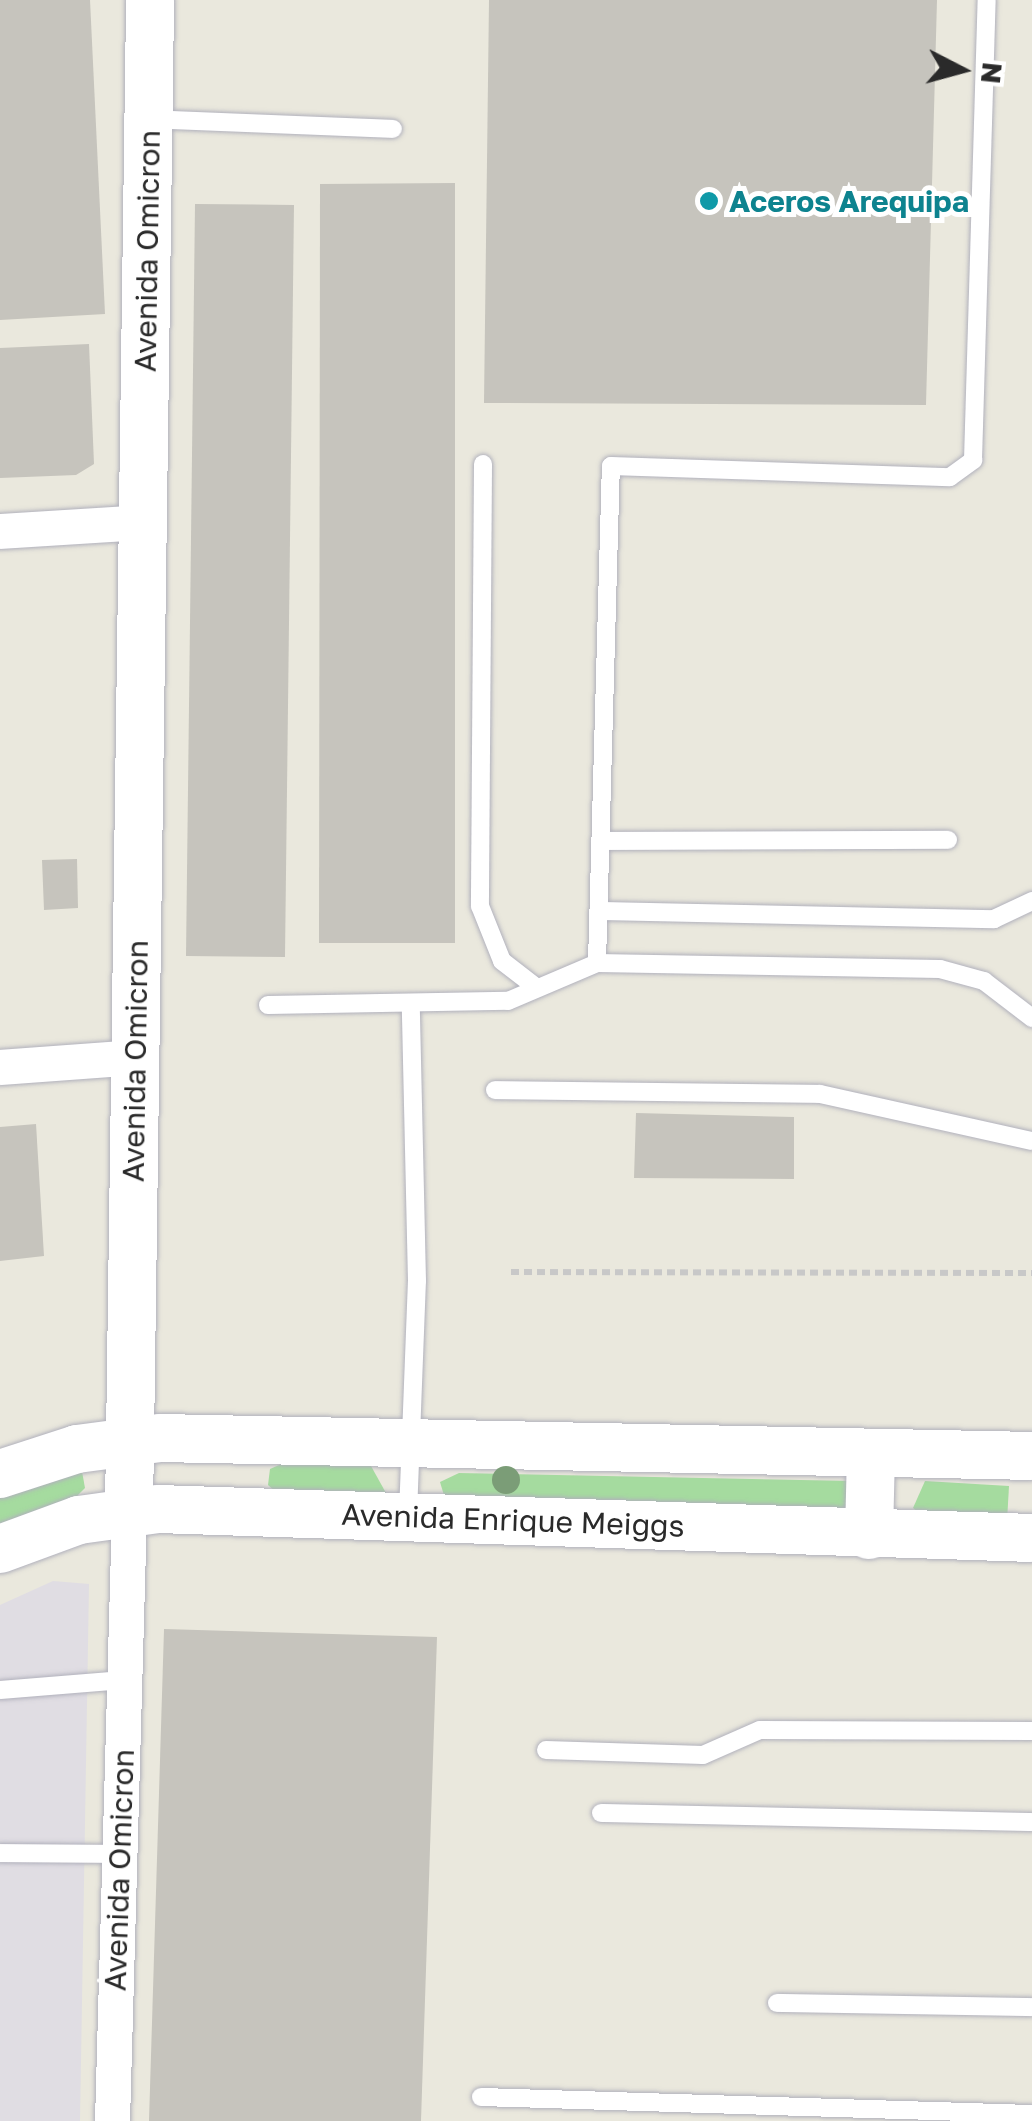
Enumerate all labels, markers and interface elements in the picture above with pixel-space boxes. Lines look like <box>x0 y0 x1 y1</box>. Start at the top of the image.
north arrow <box>912 20 1012 120</box>
text: N <box>975 61 1010 85</box>
street label: Avenida Omicron <box>127 130 167 372</box>
place label: Aceros Arequipa <box>729 183 969 219</box>
marker: Aceros Arequipa <box>698 190 720 212</box>
street label: Avenida Omicron <box>115 940 155 1182</box>
street label: Avenida Enrique Meiggs <box>341 1496 685 1544</box>
street label: Avenida Omicron <box>97 1748 141 1992</box>

